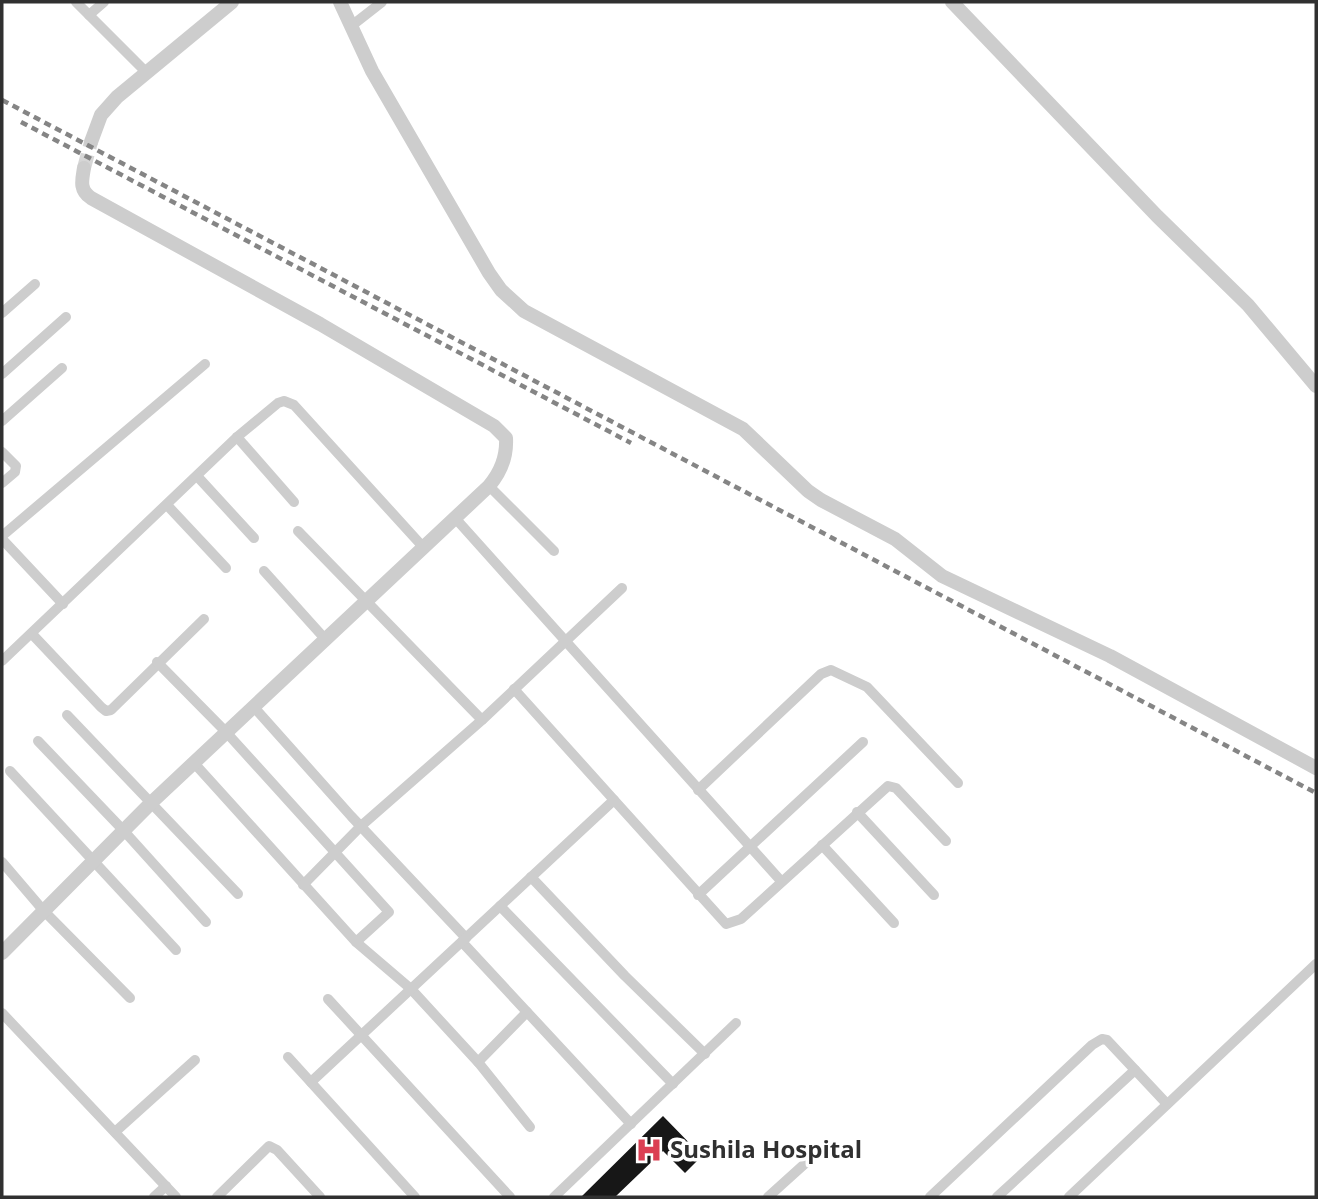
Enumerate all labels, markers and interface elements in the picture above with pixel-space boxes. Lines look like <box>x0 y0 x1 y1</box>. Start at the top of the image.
place label: Sushila Hospital <box>670 1132 862 1165</box>
hospital icon: Sushila Hospital <box>634 1135 664 1165</box>

